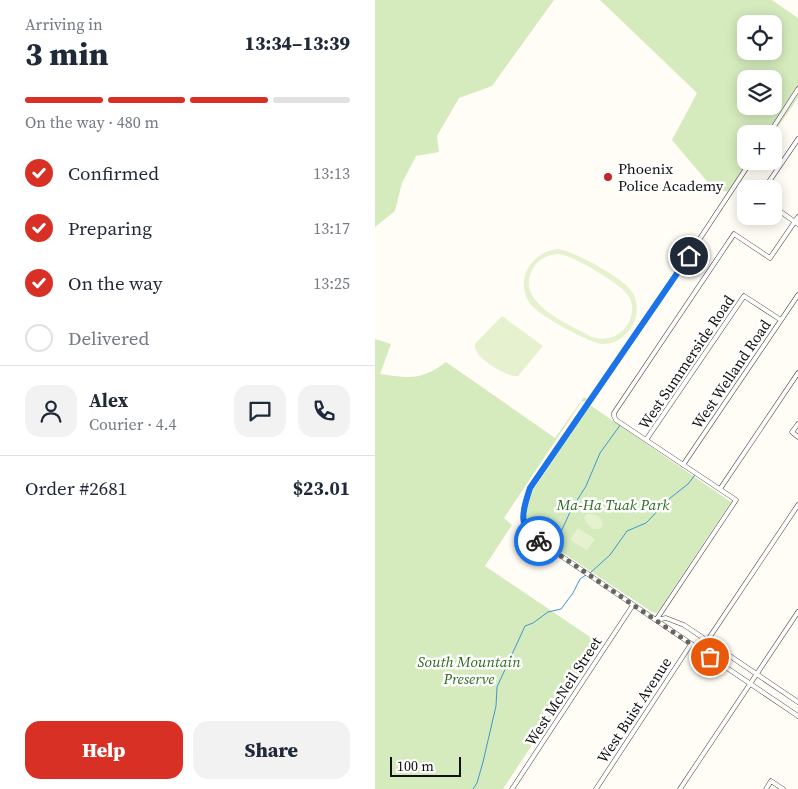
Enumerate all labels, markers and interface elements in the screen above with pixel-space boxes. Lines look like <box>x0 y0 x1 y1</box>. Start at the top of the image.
text: Arriving in <box>25 13 103 35</box>
map controls <box>737 15 782 225</box>
button: locate <box>737 15 782 60</box>
text: 13:34–13:39 <box>245 30 350 56</box>
text: 3 min <box>25 32 108 76</box>
button: layers <box>737 70 782 115</box>
text: On the way · 480 m <box>25 111 159 133</box>
button: + <box>737 125 782 170</box>
place label: Phoenix Police Academy <box>618 158 724 196</box>
icon: check <box>25 159 53 187</box>
text: Confirmed <box>68 160 159 186</box>
text: 13:13 <box>313 162 350 184</box>
marker: Phoenix Police Academy <box>602 171 614 183</box>
button: − <box>737 180 782 225</box>
icon: check <box>25 214 53 242</box>
text: Preparing <box>68 215 152 241</box>
text: 13:17 <box>313 217 350 239</box>
pin <box>668 235 710 277</box>
icon: home <box>675 242 703 270</box>
icon: check <box>25 269 53 297</box>
text: On the way <box>68 270 163 296</box>
text: 13:25 <box>313 272 350 294</box>
street label: West Summerside Road <box>633 290 739 433</box>
street label: West Welland Road <box>687 315 776 433</box>
text: Delivered <box>68 325 149 351</box>
button: person <box>25 385 77 437</box>
button: chat <box>234 385 286 437</box>
button: phone <box>298 385 350 437</box>
text: Alex <box>89 387 128 413</box>
text: Courier · 4.4 <box>89 413 177 435</box>
text: Order #2681 <box>25 475 127 501</box>
text: $23.01 <box>293 475 350 501</box>
park label: Ma-Ha Tuak Park <box>556 494 670 515</box>
courier <box>514 516 564 566</box>
icon: bike <box>525 527 553 555</box>
street label: West McNeil Street <box>520 632 606 750</box>
pin <box>689 636 731 678</box>
icon: bag <box>696 643 724 671</box>
park label: South Mountain Preserve <box>417 651 521 689</box>
street label: West Buist Avenue <box>592 653 676 767</box>
button: Help <box>25 721 183 779</box>
button: Share <box>193 721 350 779</box>
scale bar <box>390 754 461 777</box>
text: 100 m <box>397 756 434 776</box>

